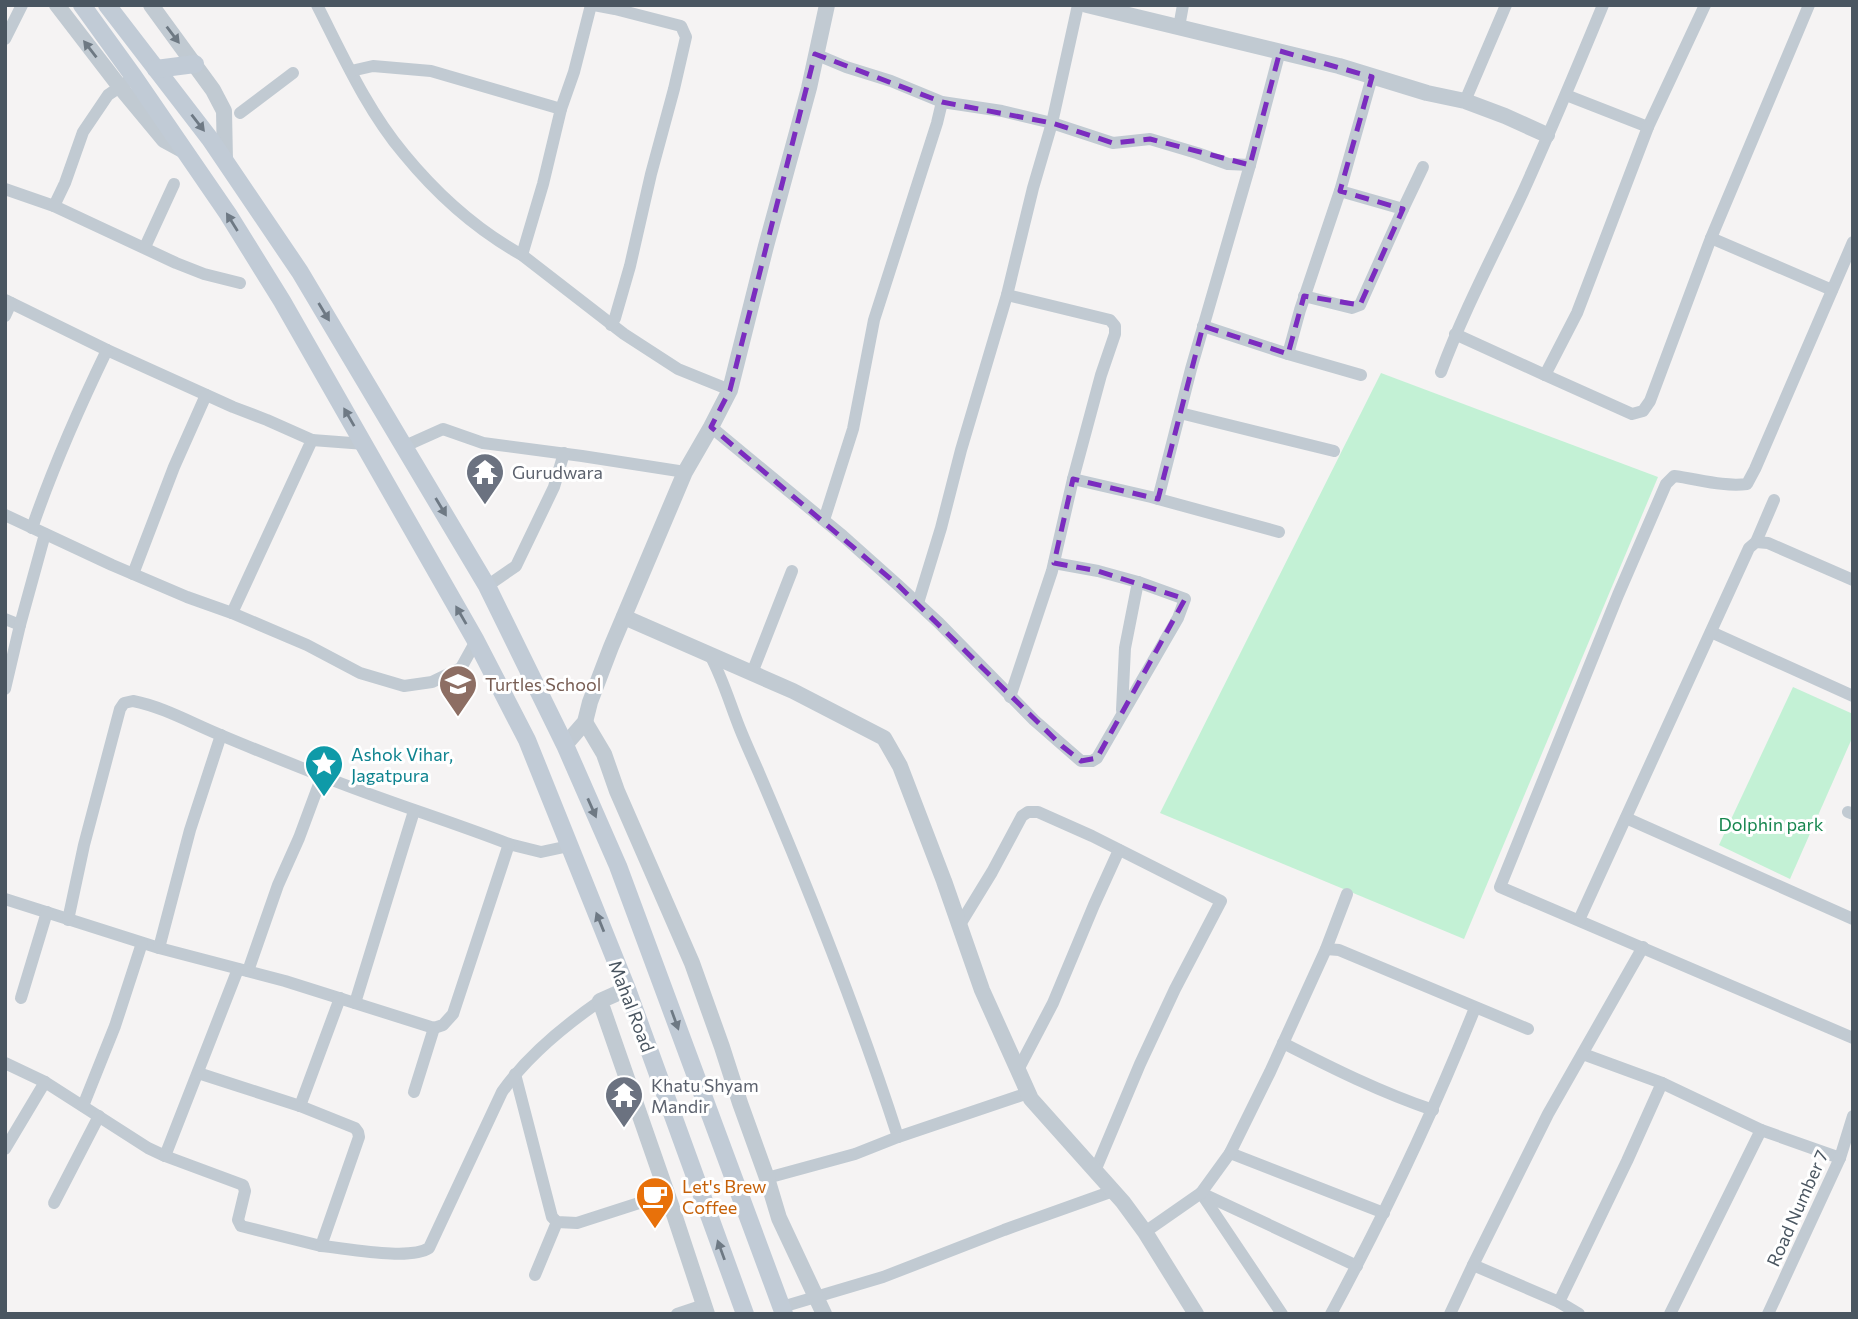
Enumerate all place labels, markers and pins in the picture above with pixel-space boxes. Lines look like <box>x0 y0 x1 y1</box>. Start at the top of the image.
temple icon: Gurudwara <box>464 451 506 506</box>
place label: Gurudwara <box>512 461 603 483</box>
school or university icon: Turtles School <box>437 663 479 718</box>
place label: Turtles School <box>485 673 601 695</box>
place icon: Ashok Vihar, Jagatpura <box>303 743 345 798</box>
place label: Ashok Vihar, Jagatpura <box>351 743 453 786</box>
temple icon: Khatu Shyam Mandir <box>603 1074 645 1129</box>
place label: Khatu Shyam Mandir <box>651 1074 759 1117</box>
cafe icon: Let's Brew Coffee <box>634 1175 676 1230</box>
place label: Let's Brew Coffee <box>682 1175 767 1218</box>

